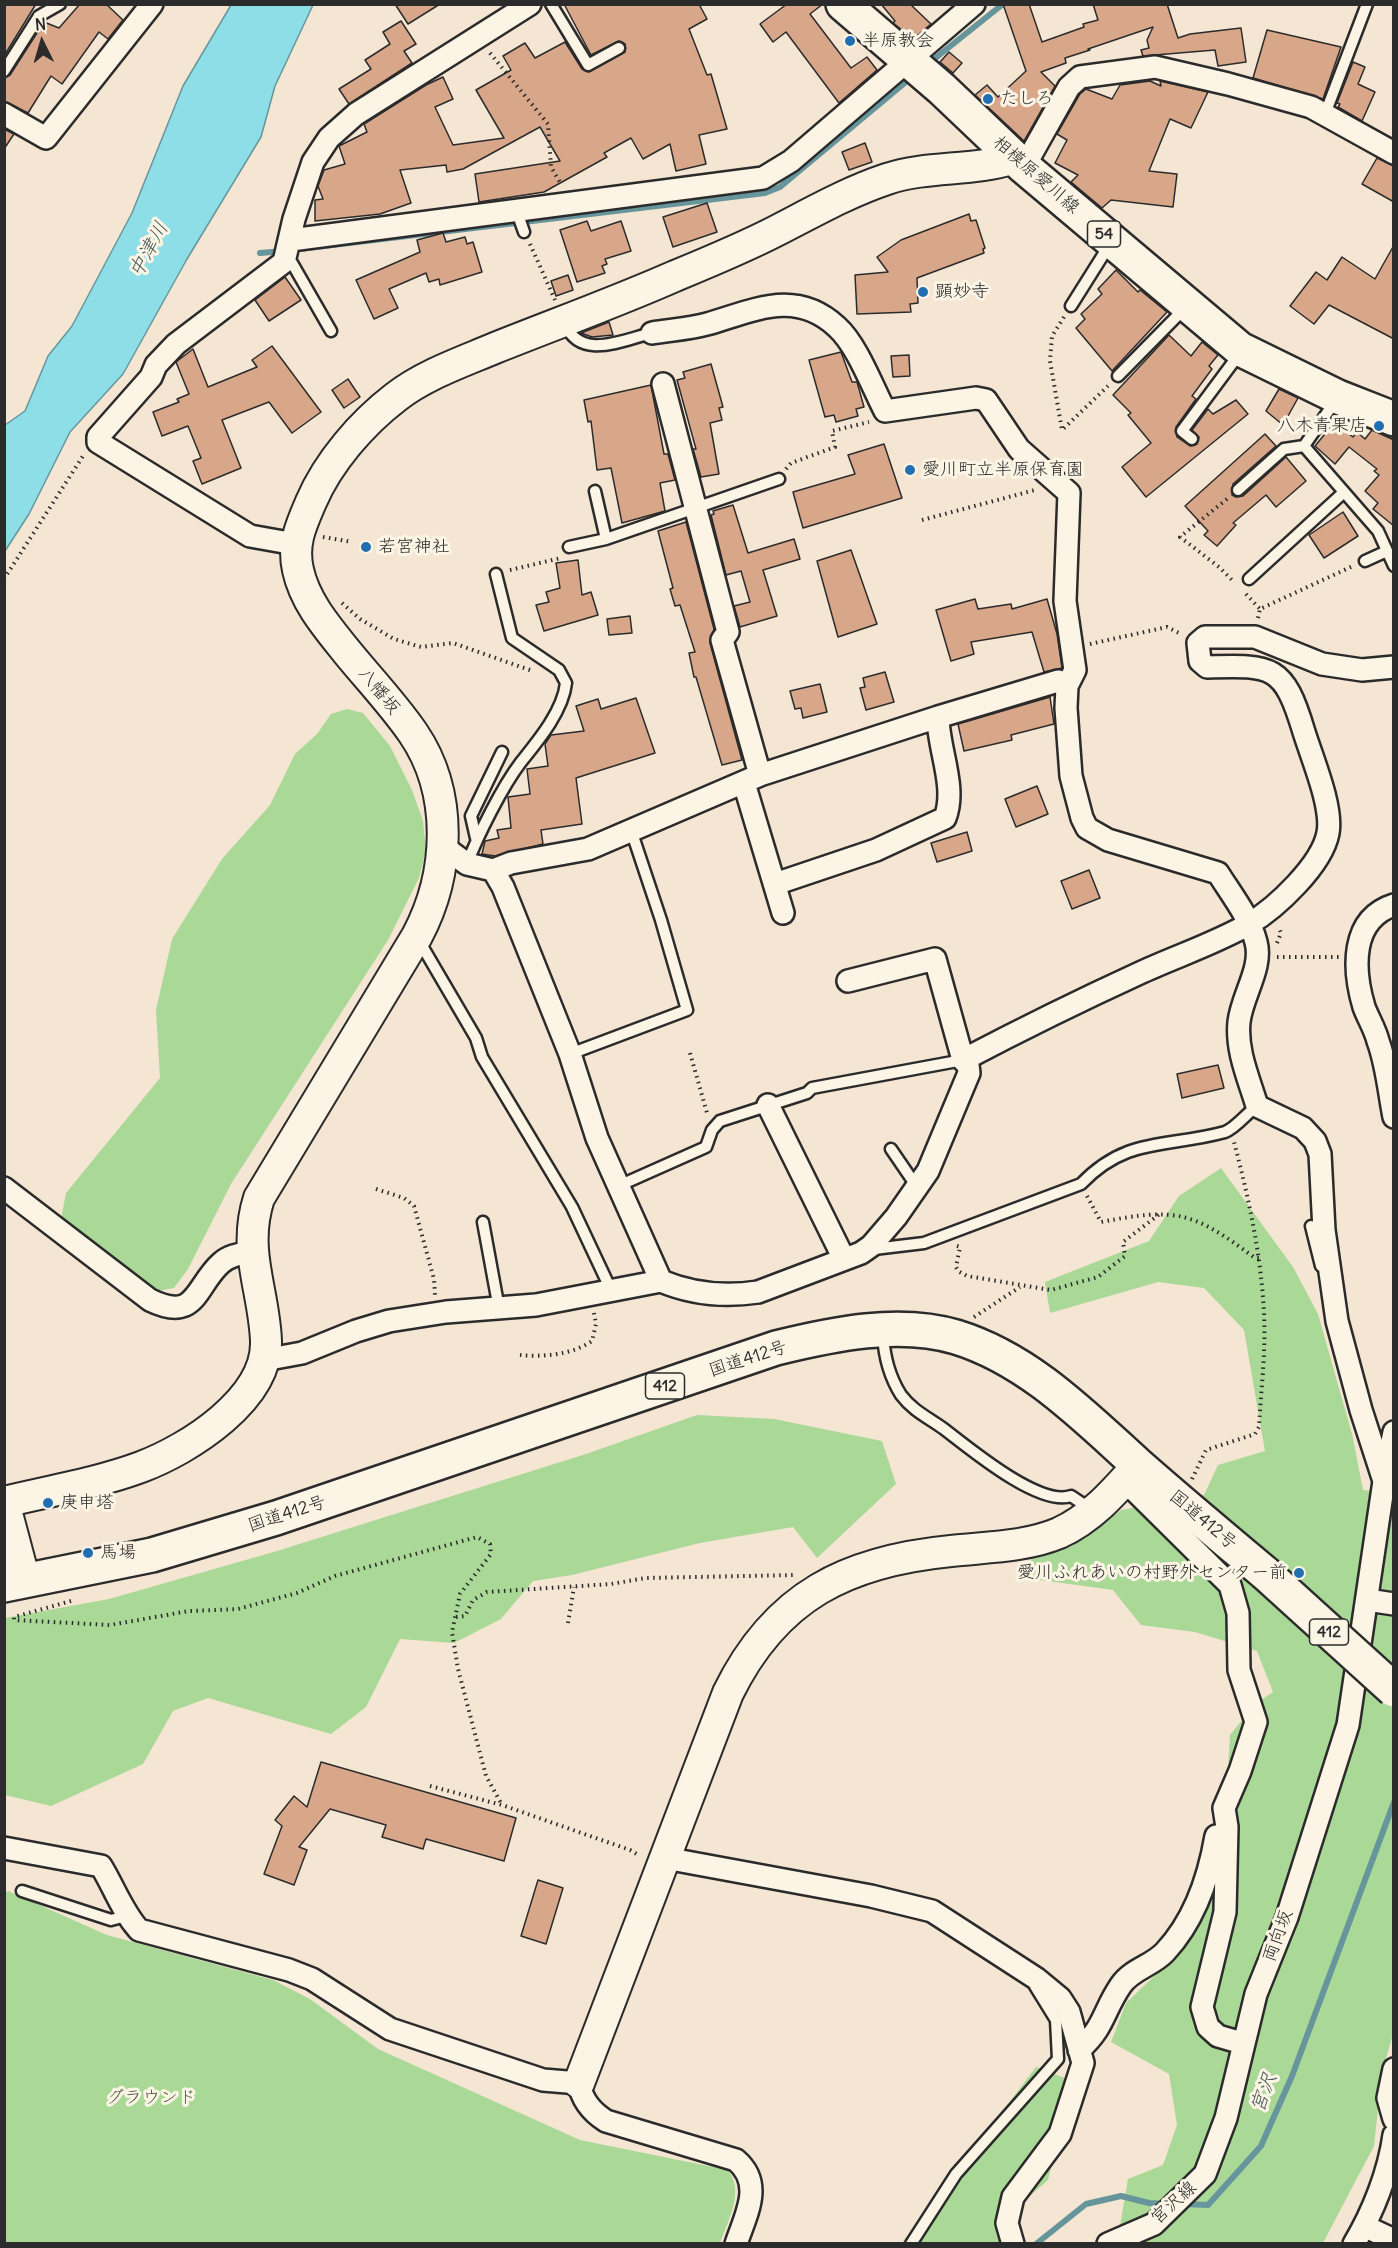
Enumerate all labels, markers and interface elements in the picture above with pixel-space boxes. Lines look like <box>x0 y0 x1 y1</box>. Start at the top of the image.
north arrow <box>12 12 72 72</box>
text: N <box>34 14 47 35</box>
place label: 半原教会 <box>862 30 934 52</box>
marker: 半原教会 <box>843 34 857 48</box>
place label: たしろ <box>1000 88 1054 110</box>
marker: たしろ <box>981 92 995 106</box>
street label: 相模原愛川線 <box>988 131 1084 219</box>
water label: 中津川 <box>124 218 174 282</box>
road number: 54 <box>1088 221 1120 247</box>
place label: 顕妙寺 <box>935 281 989 303</box>
marker: 顕妙寺 <box>916 285 930 299</box>
place label: 八木青果店 <box>1277 415 1367 437</box>
marker: 八木青果店 <box>1372 419 1386 433</box>
place label: 愛川町立半原保育園 <box>922 459 1084 481</box>
marker: 愛川町立半原保育園 <box>903 463 917 477</box>
place label: 若宮神社 <box>378 536 450 558</box>
marker: 若宮神社 <box>359 540 373 554</box>
street label: 八幡坂 <box>354 663 404 719</box>
street label: 国道412号 <box>706 1336 790 1382</box>
road number: 412 <box>646 1373 684 1399</box>
street label: 国道412号 <box>1165 1486 1241 1554</box>
street label: 国道412号 <box>245 1491 329 1537</box>
place label: 庚申塔 <box>60 1492 114 1514</box>
marker: 庚申塔 <box>41 1496 55 1510</box>
place label: 馬場 <box>100 1542 136 1564</box>
marker: 馬場 <box>81 1546 95 1560</box>
place label: 愛川ふれあいの村野外センター前 <box>1017 1562 1287 1584</box>
marker: 愛川ふれあいの村野外センター前 <box>1292 1566 1306 1580</box>
road number: 412 <box>1310 1619 1348 1645</box>
street label: 両向坂 <box>1259 1907 1297 1965</box>
water label: 宮沢 <box>1246 2070 1282 2116</box>
park label: グラウンド <box>106 2087 196 2109</box>
street label: 宮沢線 <box>1147 2177 1201 2229</box>

